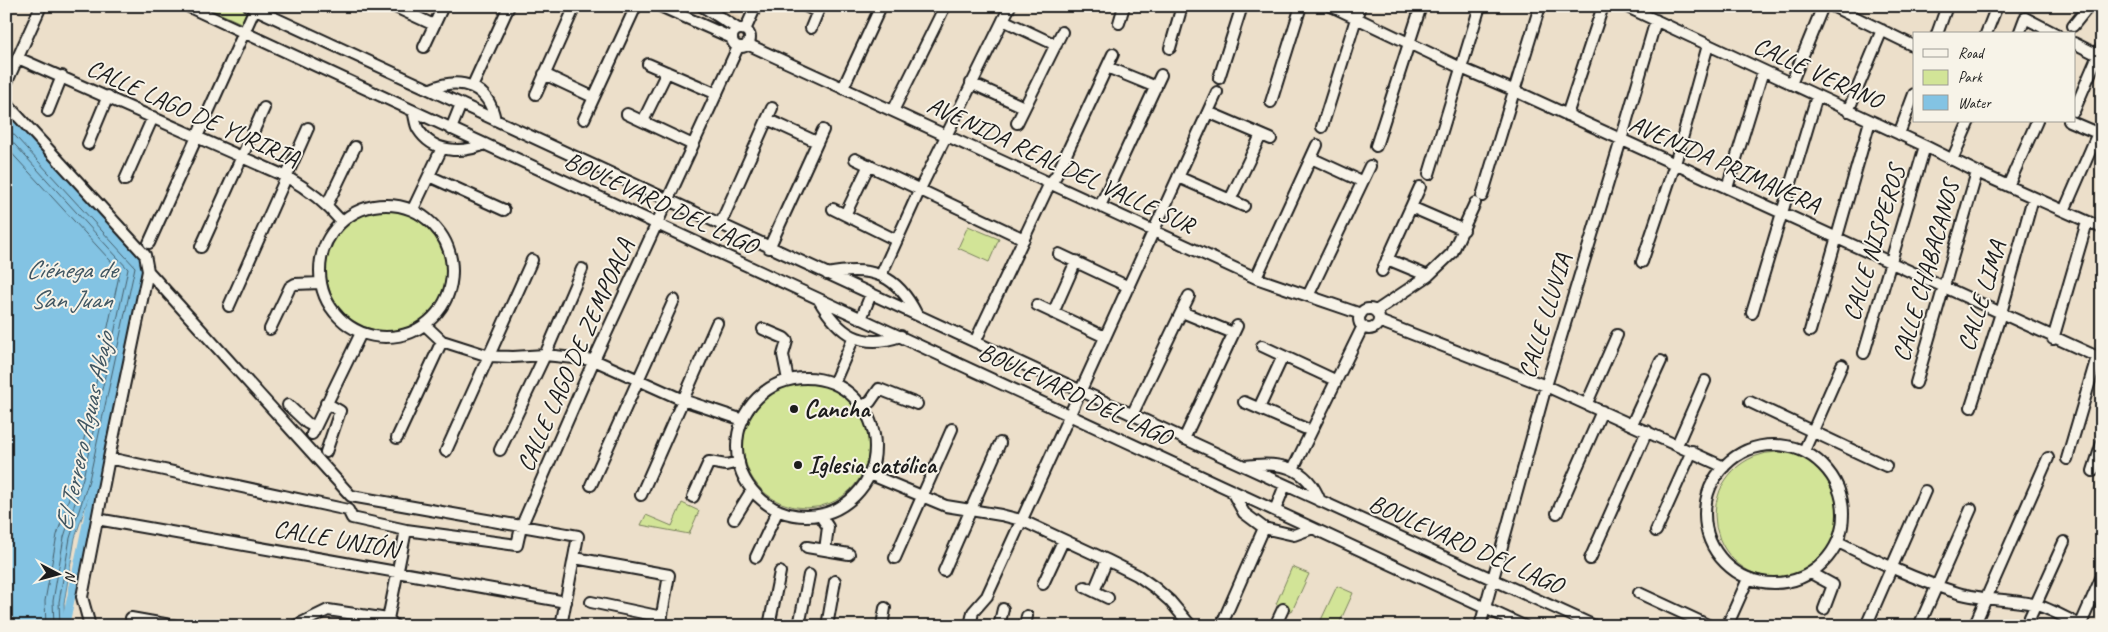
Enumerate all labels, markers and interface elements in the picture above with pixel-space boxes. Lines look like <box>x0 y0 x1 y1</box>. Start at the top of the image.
street label: CALLE VERANO <box>1748 29 1890 118</box>
legend <box>1913 32 2076 122</box>
text: Road <box>1958 44 1985 63</box>
street label: CALLE LAGO DE YURIRIA <box>82 52 305 174</box>
text: Park <box>1958 68 1983 87</box>
street label: AVENIDA REAL DEL VALLE SUR <box>922 89 1201 242</box>
text: Water <box>1958 94 1992 113</box>
street label: AVENIDA PRIMAVERA <box>1625 108 1826 221</box>
street label: BOULEVARD DEL LAGO <box>559 144 765 263</box>
street label: CALLE NISPEROS <box>1835 159 1914 325</box>
street label: CALLE CHABACANOS <box>1885 173 1968 365</box>
street label: CALLE LAGO DE ZEMPOALA <box>509 233 641 476</box>
street label: CALLE LIMA <box>1950 236 2014 355</box>
street label: CALLE LLUVIA <box>1511 249 1579 382</box>
water label: Ciénega de San Juan <box>26 253 120 316</box>
water label: El Terrero Aguas Abajo <box>47 326 122 534</box>
street label: BOULEVARD DEL LAGO <box>973 335 1179 454</box>
place label: Cancha <box>804 393 871 425</box>
marker: Cancha <box>788 403 800 415</box>
place label: Iglesia católica <box>808 449 938 481</box>
marker: Iglesia católica <box>792 459 804 471</box>
street label: BOULEVARD DEL LAGO <box>1364 487 1570 602</box>
street label: CALLE UNIÓN <box>271 512 405 566</box>
north arrow <box>32 550 82 600</box>
text: N <box>61 570 79 583</box>

